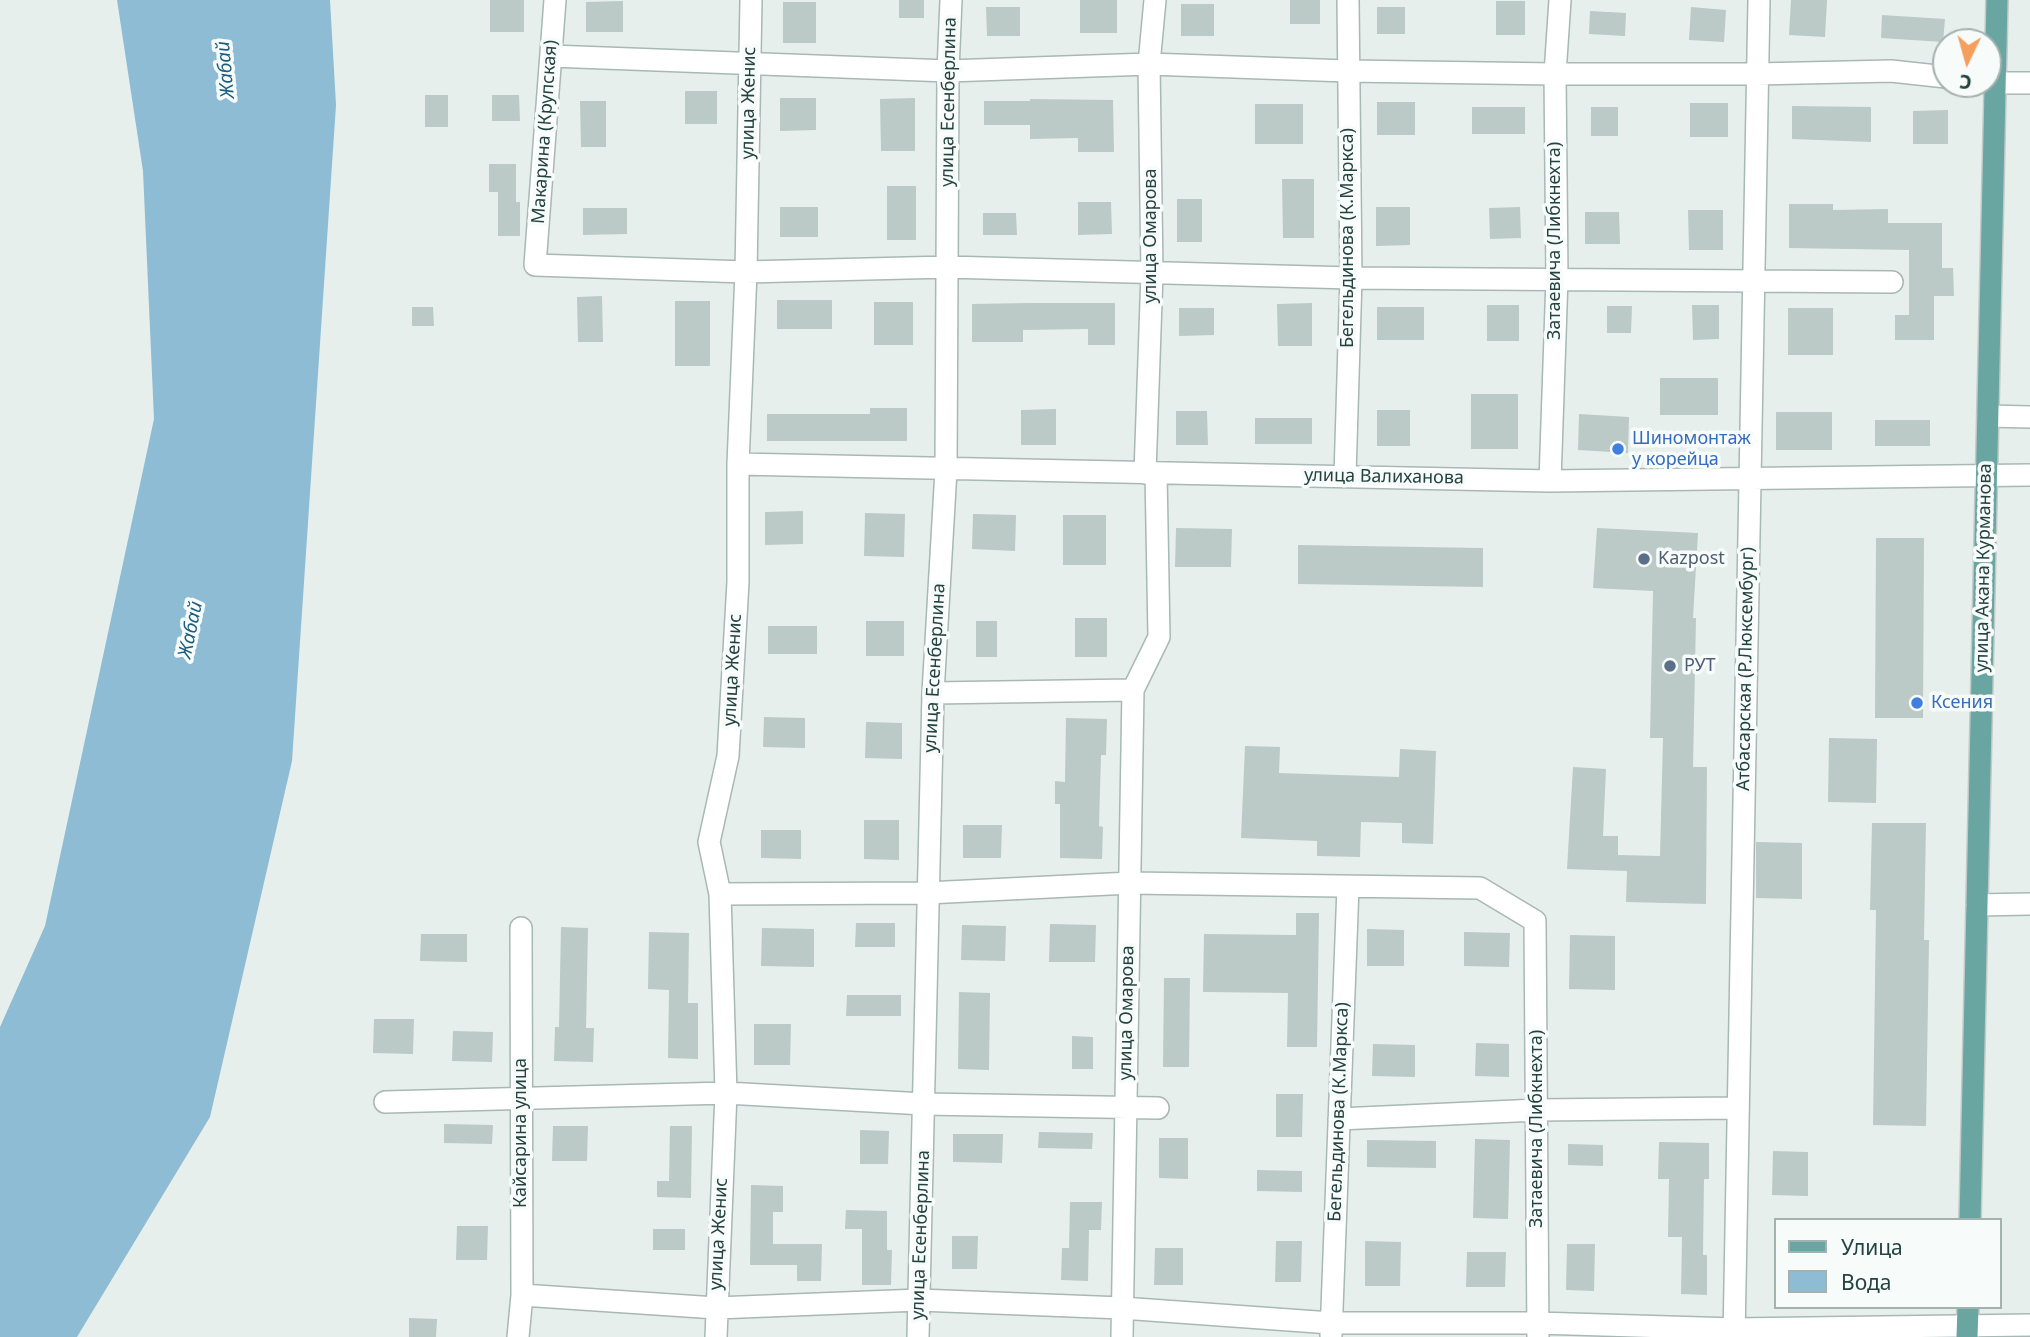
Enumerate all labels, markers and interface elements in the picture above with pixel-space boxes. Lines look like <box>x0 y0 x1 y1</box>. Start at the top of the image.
street label: улица Есенберлина <box>937 17 961 187</box>
north arrow <box>1932 28 2002 98</box>
street label: Макарина (Крупская) <box>528 39 562 225</box>
water label: Жабай <box>212 40 240 100</box>
street label: улица Женис <box>737 46 761 160</box>
text: С <box>1958 68 1973 95</box>
street label: Бегельдинова (К.Маркса) <box>1337 128 1359 348</box>
street label: Затаевича (Либкнехта) <box>1544 142 1566 340</box>
street label: улица Омарова <box>1140 168 1162 304</box>
place label: Шиномонтаж у корейца <box>1632 428 1751 471</box>
marker: Шиномонтаж у корейца <box>1610 441 1626 457</box>
street label: улица Акана Курманова <box>1971 463 1997 673</box>
street label: улица Валиханова <box>1304 465 1464 489</box>
street label: Атбасарская (Р.Люксембург) <box>1733 547 1759 791</box>
place label: Kazpost <box>1658 548 1725 570</box>
marker: Kazpost <box>1636 551 1652 567</box>
street label: улица Есенберлина <box>920 583 950 753</box>
water label: Жабай <box>174 599 208 661</box>
street label: улица Женис <box>719 613 747 727</box>
place label: РУТ <box>1684 655 1716 677</box>
marker: РУТ <box>1662 658 1678 674</box>
place label: Ксения <box>1931 692 1993 714</box>
marker: Ксения <box>1909 695 1925 711</box>
street label: улица Омарова <box>1115 945 1139 1081</box>
street label: Бегельдинова (К.Маркса) <box>1324 1002 1354 1222</box>
street label: Затаевича (Либкнехта) <box>1526 1030 1548 1228</box>
street label: Кайсарина улица <box>510 1058 532 1208</box>
street label: улица Есенберлина <box>907 1150 935 1320</box>
street label: улица Женис <box>705 1177 733 1291</box>
legend <box>1774 1218 2002 1309</box>
text: Улица <box>1841 1233 1903 1261</box>
text: Вода <box>1841 1268 1891 1296</box>

